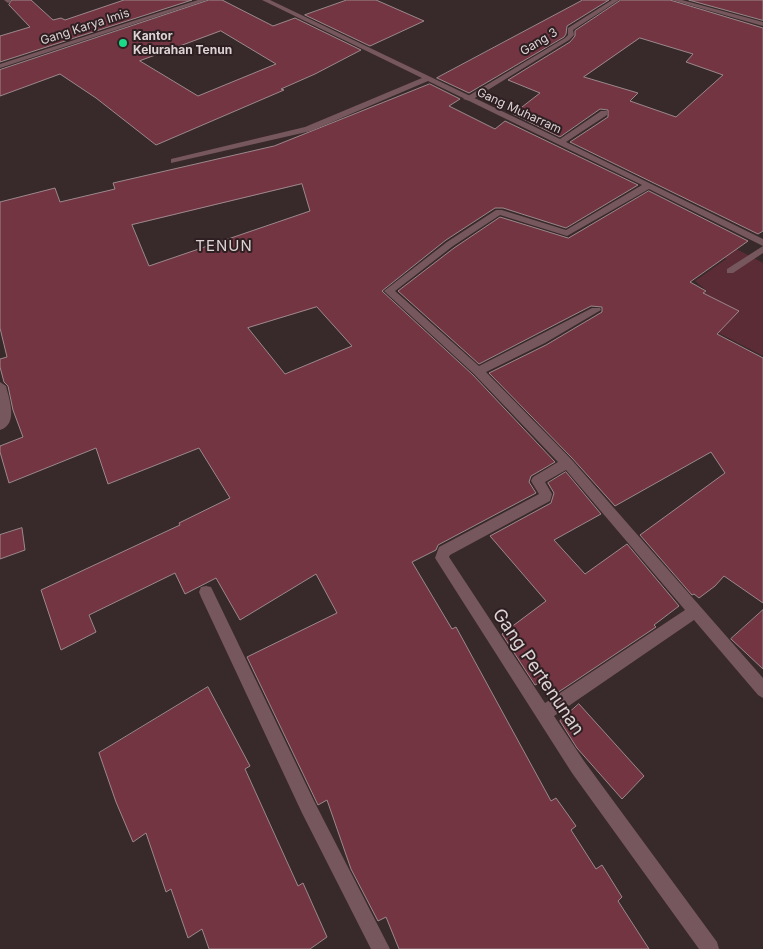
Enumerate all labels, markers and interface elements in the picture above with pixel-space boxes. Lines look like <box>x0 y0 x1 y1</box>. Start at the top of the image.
street label: Gang Karya Imis <box>39 6 131 48</box>
street label: Gang 3 <box>518 25 560 59</box>
place label: Kantor Kelurahan Tenun <box>133 29 232 57</box>
marker: Kantor Kelurahan Tenun <box>117 37 129 49</box>
street label: Gang Muharram <box>474 85 564 137</box>
district label: TENUN <box>195 237 253 255</box>
street label: Gang Pertenunan <box>488 605 588 739</box>

